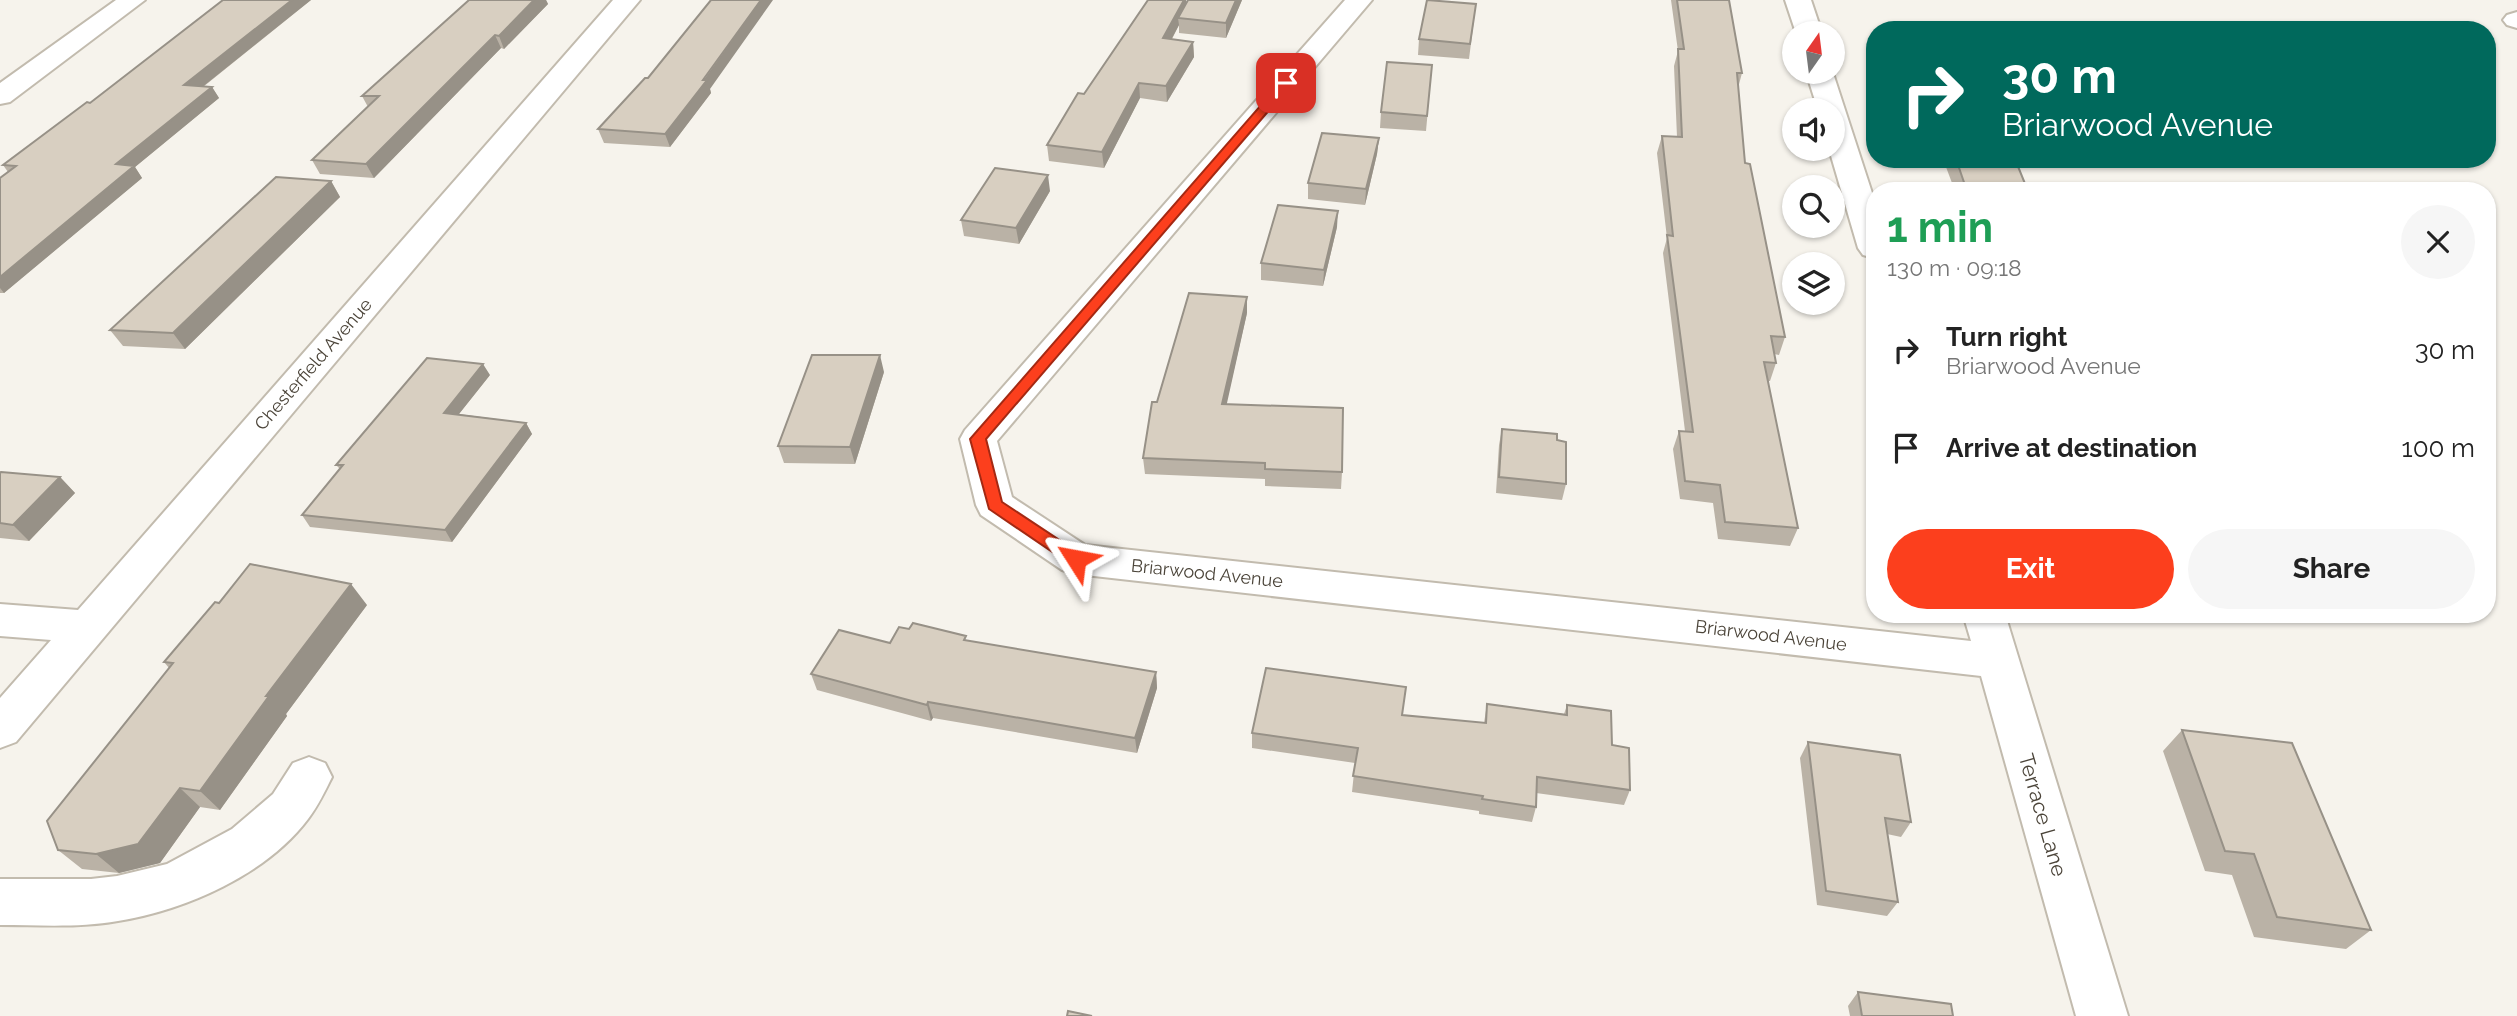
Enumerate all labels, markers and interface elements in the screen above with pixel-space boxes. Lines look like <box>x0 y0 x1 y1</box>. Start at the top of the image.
north arrow <box>1782 21 1844 84</box>
map controls <box>1782 21 1845 315</box>
text: 30 m <box>2002 47 2117 104</box>
icon: right <box>1887 49 1978 140</box>
pin <box>1256 53 1316 113</box>
icon: arrive <box>1267 64 1305 102</box>
button: sound <box>1782 98 1845 161</box>
text: Briarwood Avenue <box>2002 106 2273 143</box>
button: search <box>1782 175 1845 238</box>
text: 1 min <box>1887 203 1993 252</box>
button: close <box>2401 205 2475 279</box>
button: layers <box>1782 252 1845 315</box>
text: 130 m · 09:18 <box>1887 254 2022 281</box>
street label: Chesterfield Avenue <box>250 293 376 434</box>
text: Turn right <box>1946 322 2067 352</box>
icon: right <box>1887 331 1925 369</box>
text: 30 m <box>2415 335 2475 365</box>
text: Briarwood Avenue <box>1946 352 2141 379</box>
icon: arrive <box>1887 429 1925 467</box>
text: Arrive at destination <box>1946 433 2197 463</box>
text: 100 m <box>2402 433 2475 463</box>
position arrow <box>1039 522 1113 596</box>
button: Exit <box>1887 529 2174 609</box>
button: Share <box>2188 529 2475 609</box>
street label: Briarwood Avenue <box>1130 555 1284 591</box>
street label: Briarwood Avenue <box>1694 615 1848 655</box>
street label: Terrace Lane <box>2014 751 2072 879</box>

